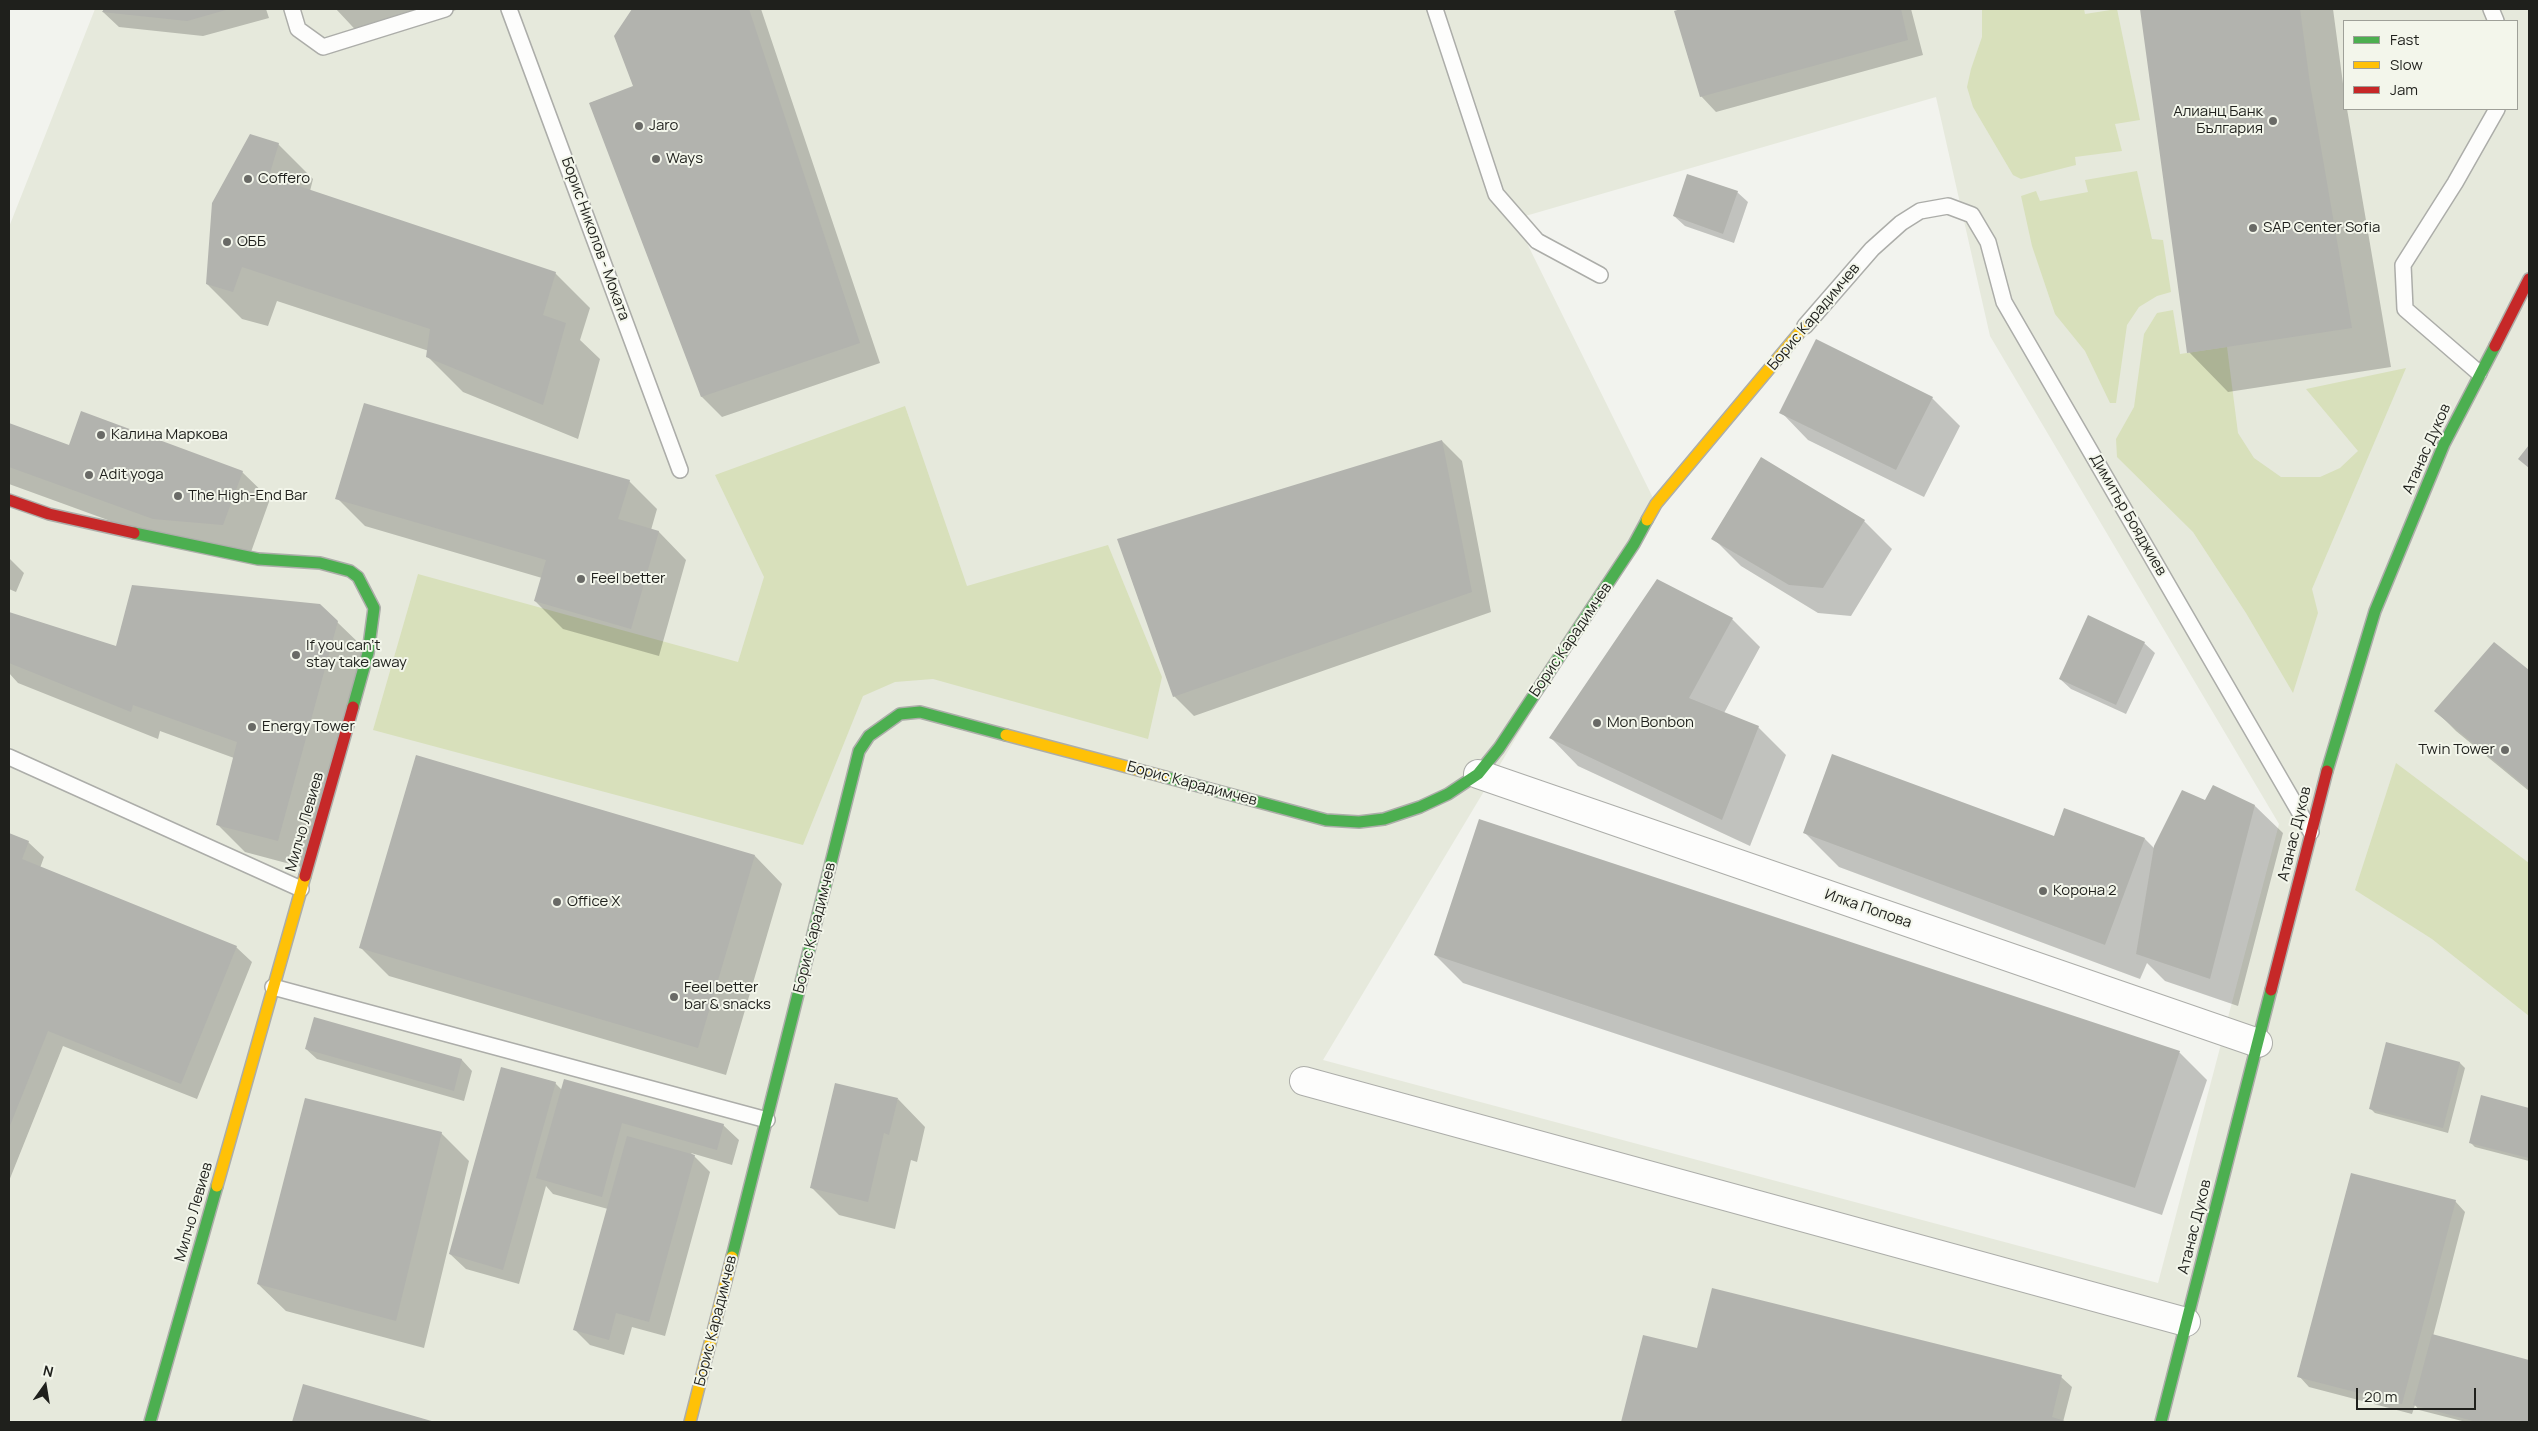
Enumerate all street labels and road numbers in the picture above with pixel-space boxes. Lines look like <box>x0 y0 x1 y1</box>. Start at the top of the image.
street label: Борис Николов - Моката <box>557 155 633 323</box>
street label: Борис Карадимчев <box>1764 260 1864 374</box>
street label: Атанас Дуков <box>2399 401 2455 497</box>
street label: Димитър Бояджиев <box>2086 451 2170 579</box>
street label: Борис Карадимчев <box>1526 579 1616 701</box>
street label: Борис Карадимчев <box>1125 758 1259 810</box>
street label: Милчо Левиев <box>282 770 328 874</box>
street label: Атанас Дуков <box>2275 785 2315 883</box>
street label: Борис Карадимчев <box>790 861 840 995</box>
street label: Илка Попова <box>1822 886 1914 932</box>
street label: Милчо Левиев <box>171 1160 217 1264</box>
street label: Атанас Дуков <box>2175 1178 2215 1276</box>
street label: Борис Карадимчев <box>691 1254 741 1388</box>

